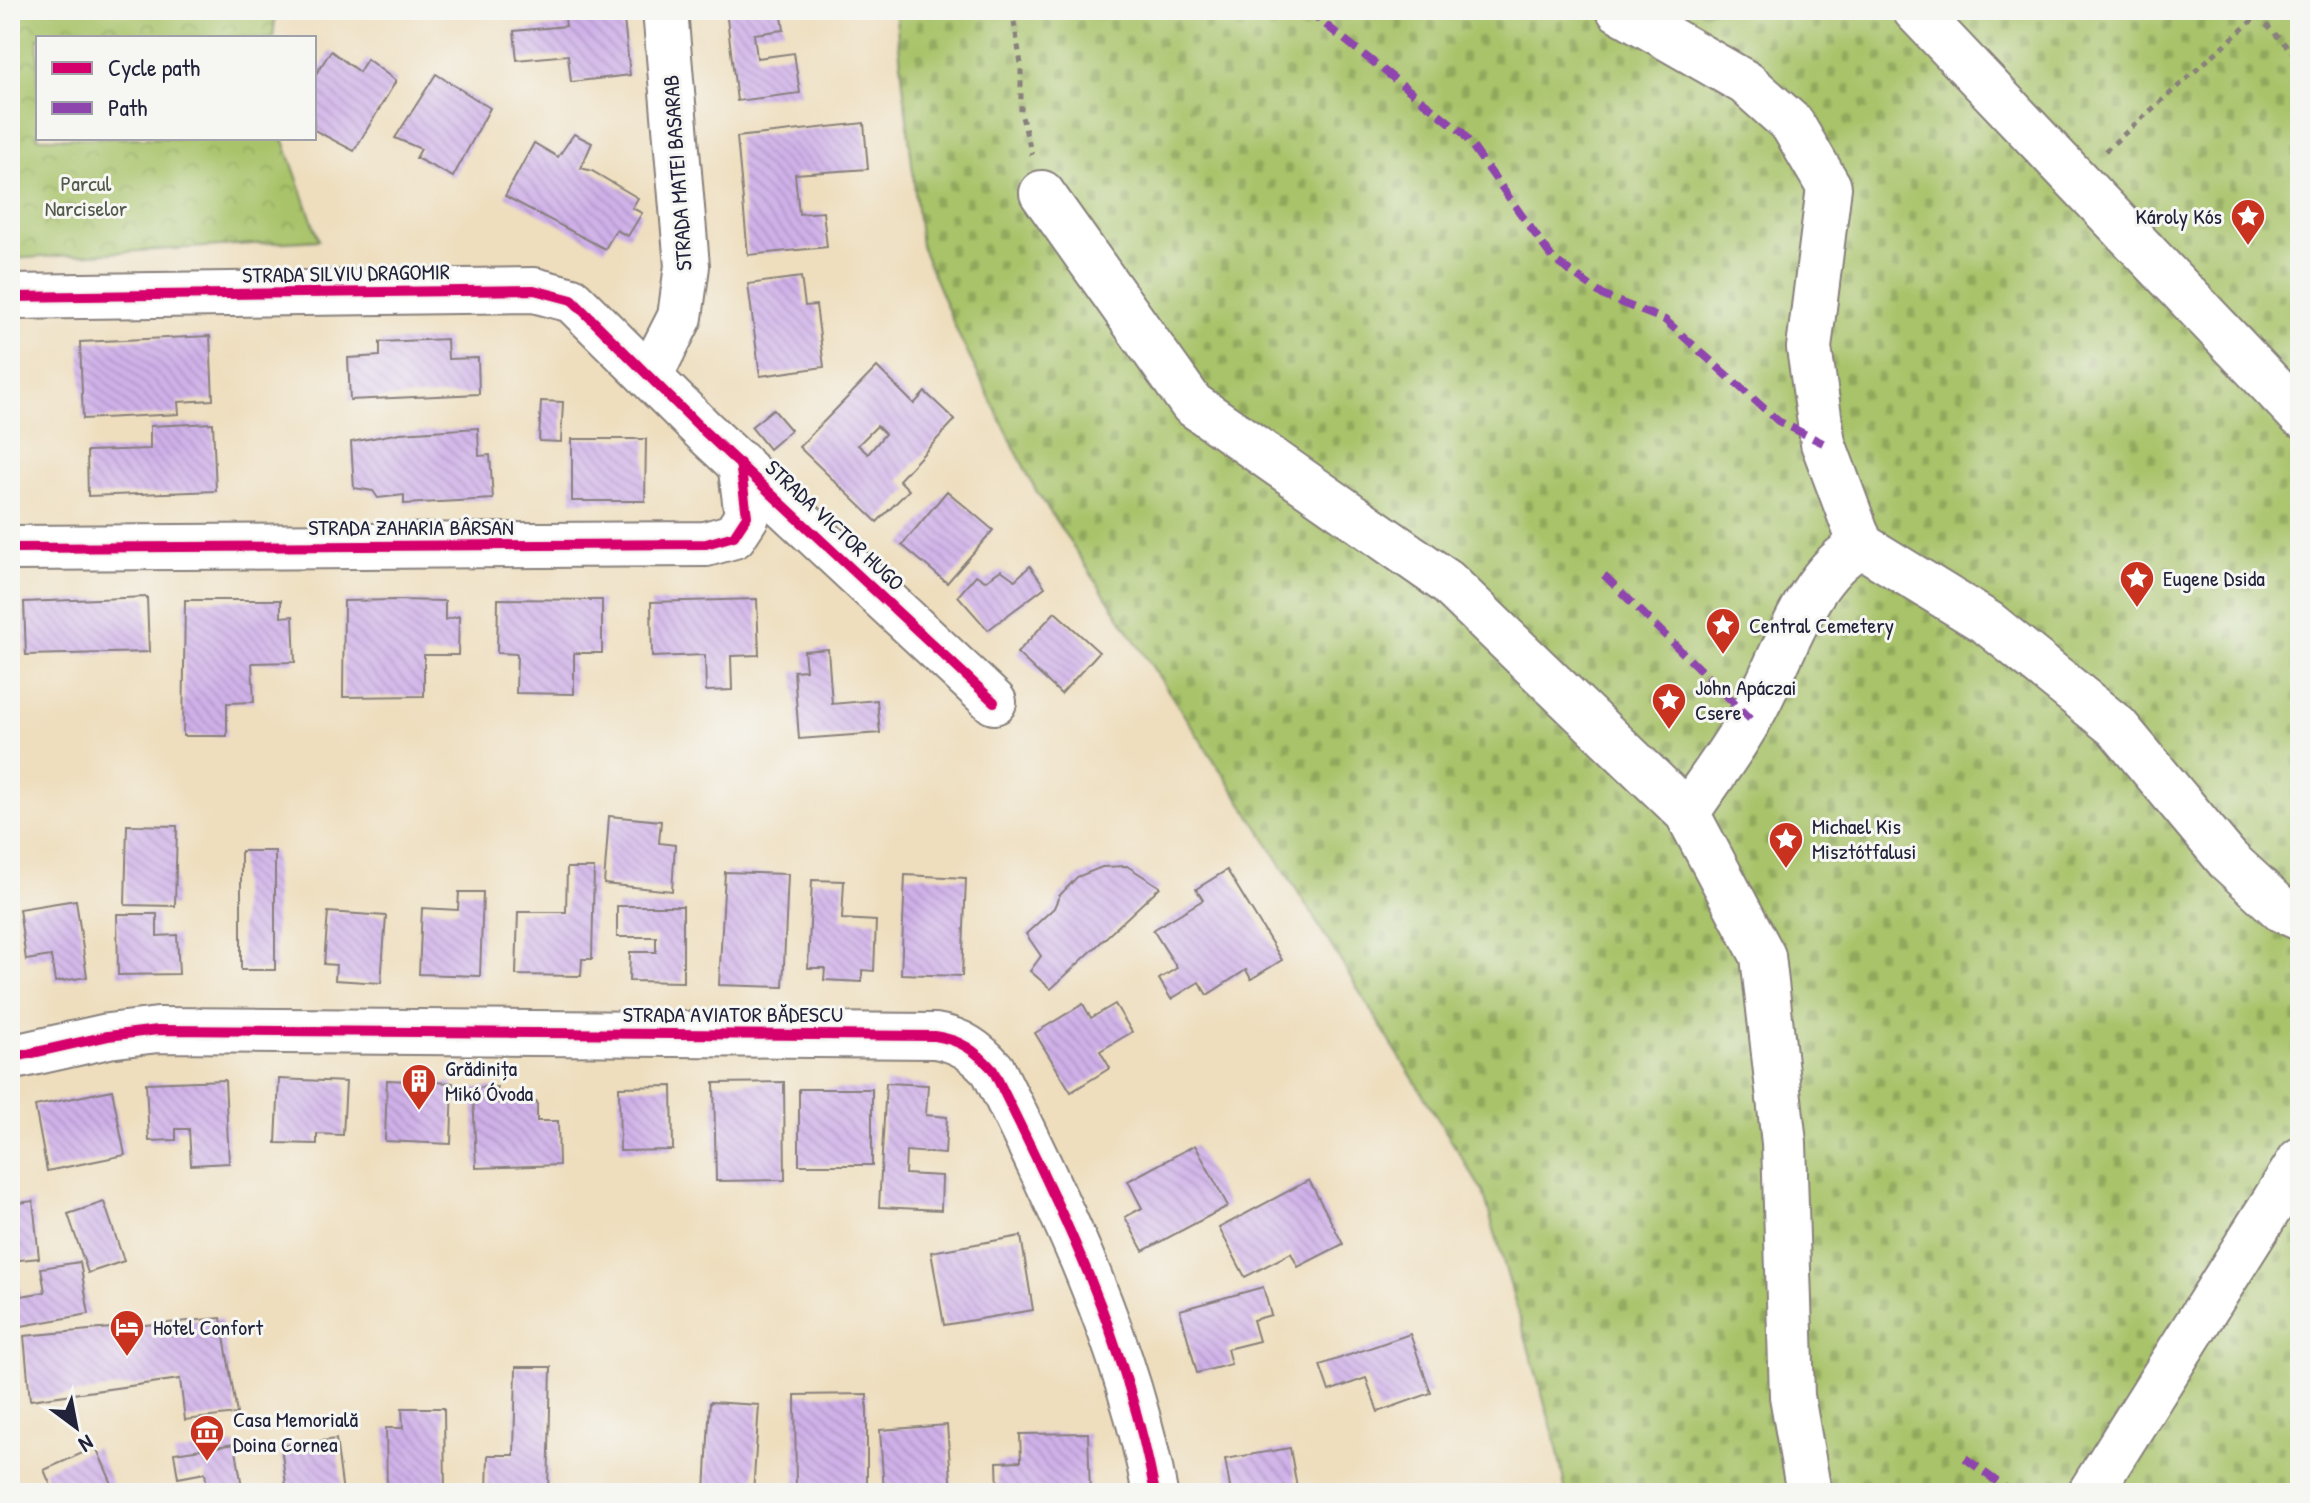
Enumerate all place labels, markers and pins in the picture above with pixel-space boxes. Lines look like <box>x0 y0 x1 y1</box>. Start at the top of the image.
place icon: Károly Kós <box>2229 197 2267 247</box>
place label: Károly Kós <box>2135 201 2222 231</box>
place icon: Eugene Dsida <box>2118 559 2156 609</box>
place label: Eugene Dsida <box>2163 563 2265 593</box>
place icon: Central Cemetery <box>1704 606 1742 656</box>
place label: Central Cemetery <box>1749 610 1894 640</box>
place label: John Apáczai Csere <box>1695 672 1797 727</box>
place icon: John Apáczai Csere <box>1650 681 1688 731</box>
place label: Michael Kis Misztótfalusi <box>1812 811 1916 866</box>
place icon: Michael Kis Misztótfalusi <box>1767 820 1805 870</box>
place label: Grădinița Mikó Óvoda <box>445 1053 534 1108</box>
building icon: Grădinița Mikó Óvoda <box>400 1062 438 1112</box>
hotel icon: Hotel Confort <box>108 1308 146 1358</box>
place label: Hotel Confort <box>153 1312 263 1342</box>
place label: Casa Memorială Doina Cornea <box>233 1404 358 1459</box>
museum icon: Casa Memorială Doina Cornea <box>188 1413 226 1463</box>

